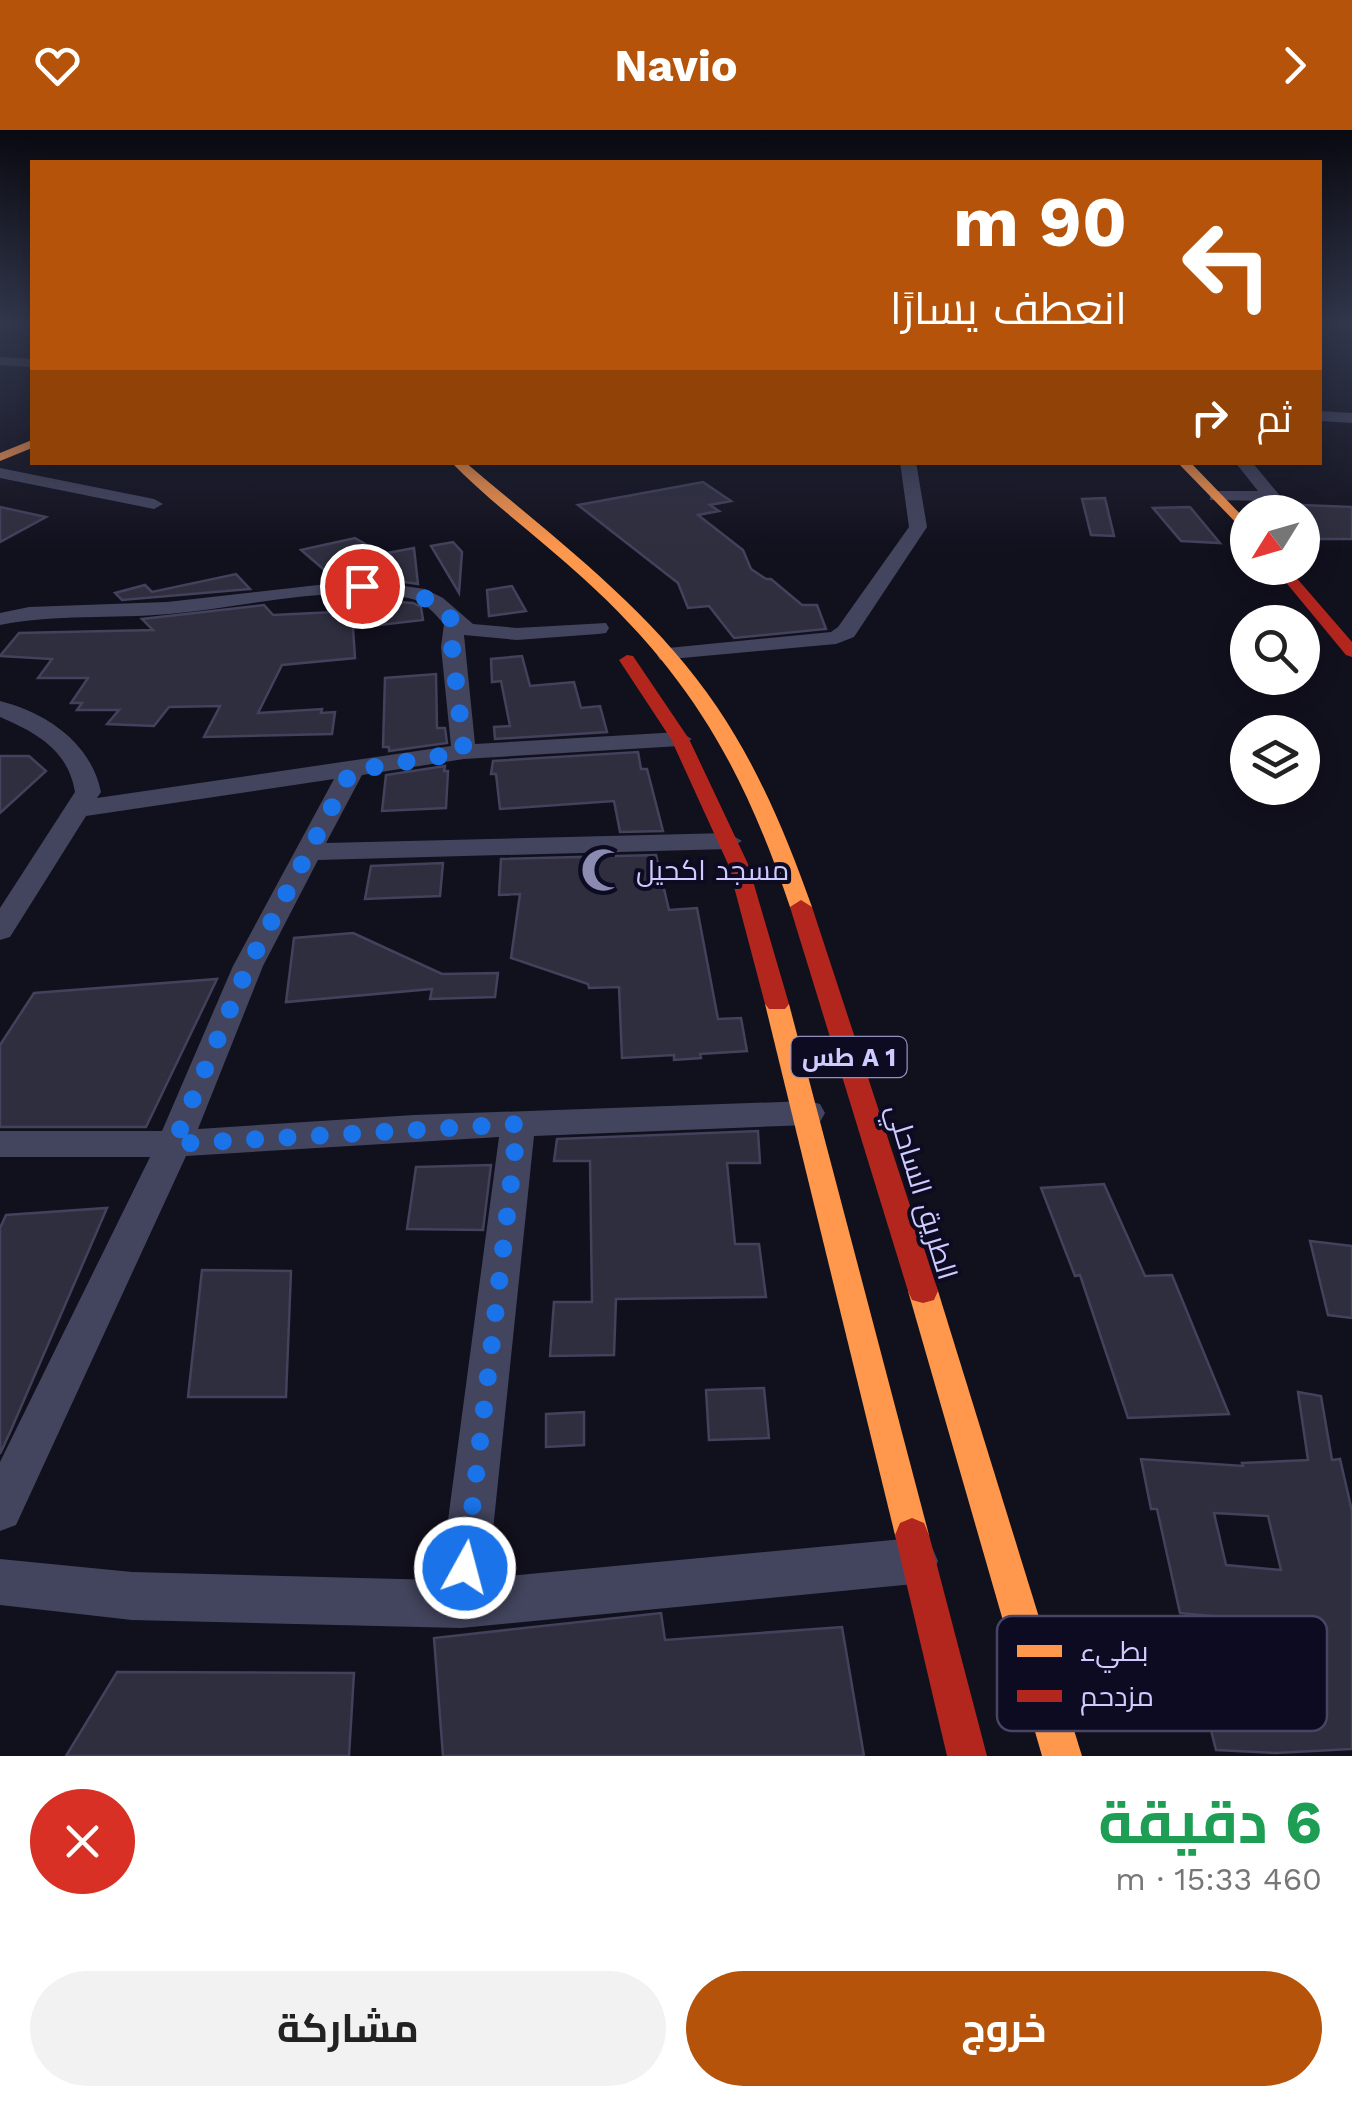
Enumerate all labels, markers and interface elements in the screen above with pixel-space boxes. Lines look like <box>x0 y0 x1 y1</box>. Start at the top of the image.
icon: heart <box>30 38 85 93</box>
icon: forward <box>1267 38 1322 93</box>
text: Navio <box>614 39 738 92</box>
text: 90 m <box>953 181 1127 263</box>
icon: left <box>1162 200 1292 330</box>
text: انعطف يسارًا <box>890 282 1127 335</box>
icon: right <box>1182 390 1237 445</box>
text: ثم <box>1257 397 1292 441</box>
north arrow <box>1230 495 1320 585</box>
map controls <box>1230 495 1320 805</box>
pin <box>320 544 405 629</box>
icon: arrive <box>335 559 390 614</box>
button: search <box>1230 605 1320 695</box>
button: layers <box>1230 715 1320 805</box>
mosque icon: مسجد اكحيل <box>579 846 627 894</box>
place label: مسجد اكحيل <box>636 854 789 887</box>
road number: طس A 1 <box>792 1037 906 1077</box>
street label: الطريق الساحلي <box>875 1100 964 1285</box>
position arrow <box>413 1516 517 1620</box>
legend <box>997 1616 1327 1731</box>
text: بطيء <box>1080 1635 1148 1673</box>
text: مزدحم <box>1080 1680 1154 1716</box>
text: 6 دقيقة <box>1098 1787 1322 1858</box>
button: close <box>30 1789 135 1894</box>
text: 460 m · 15:33 <box>1115 1860 1322 1898</box>
button: مشاركة <box>30 1971 666 2086</box>
button: خروج <box>686 1971 1322 2086</box>

